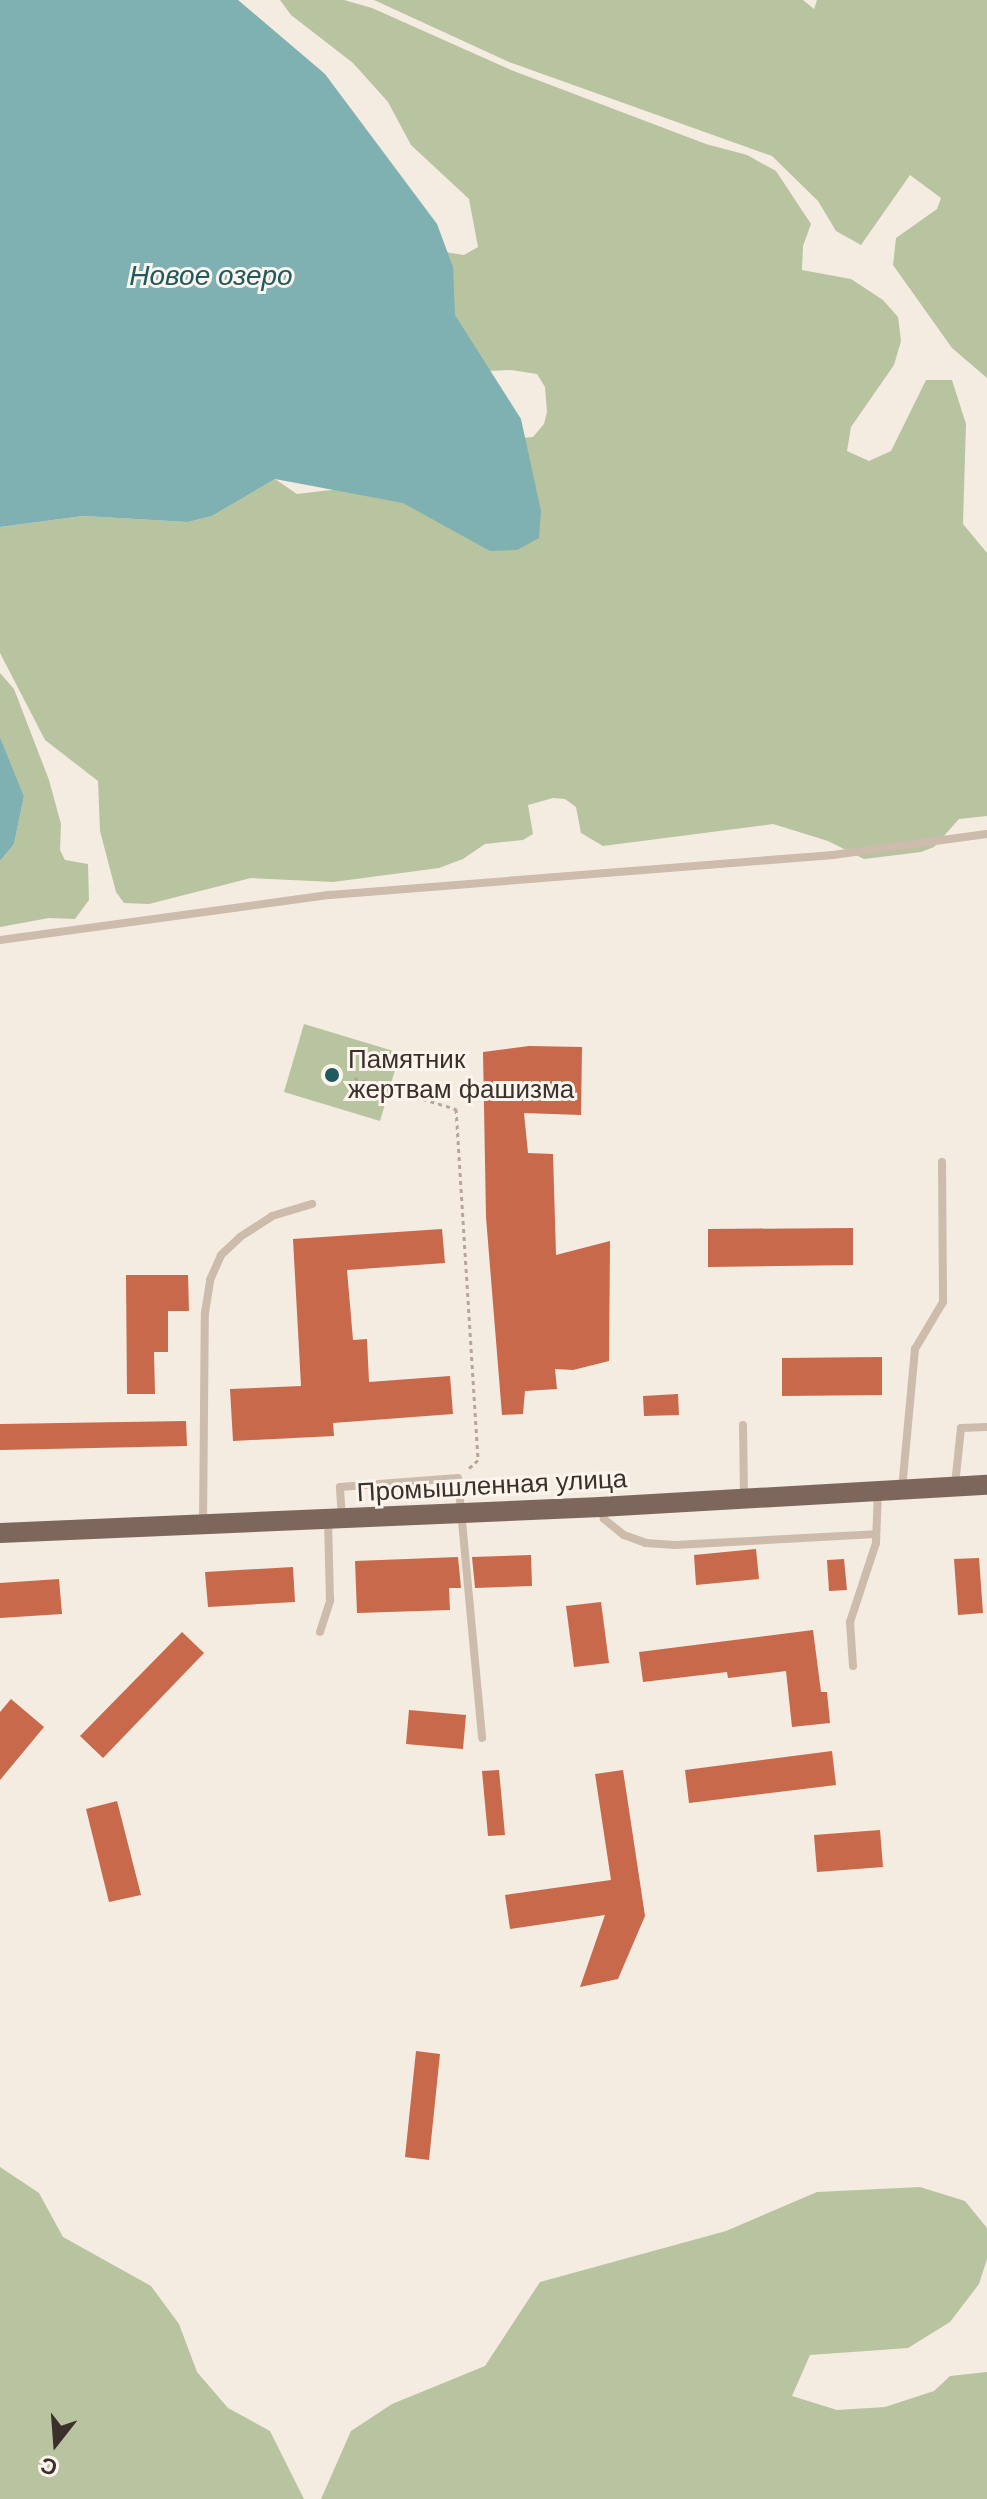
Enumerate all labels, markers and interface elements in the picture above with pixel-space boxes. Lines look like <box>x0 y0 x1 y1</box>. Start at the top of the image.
water label: Новое озеро <box>129 259 293 293</box>
place label: Памятник жертвам фашизма <box>348 1044 574 1106</box>
marker: Памятник жертвам фашизма <box>323 1066 341 1084</box>
street label: Промышленная улица <box>356 1463 628 1509</box>
north arrow <box>16 2403 96 2483</box>
text: С <box>38 2452 60 2481</box>

